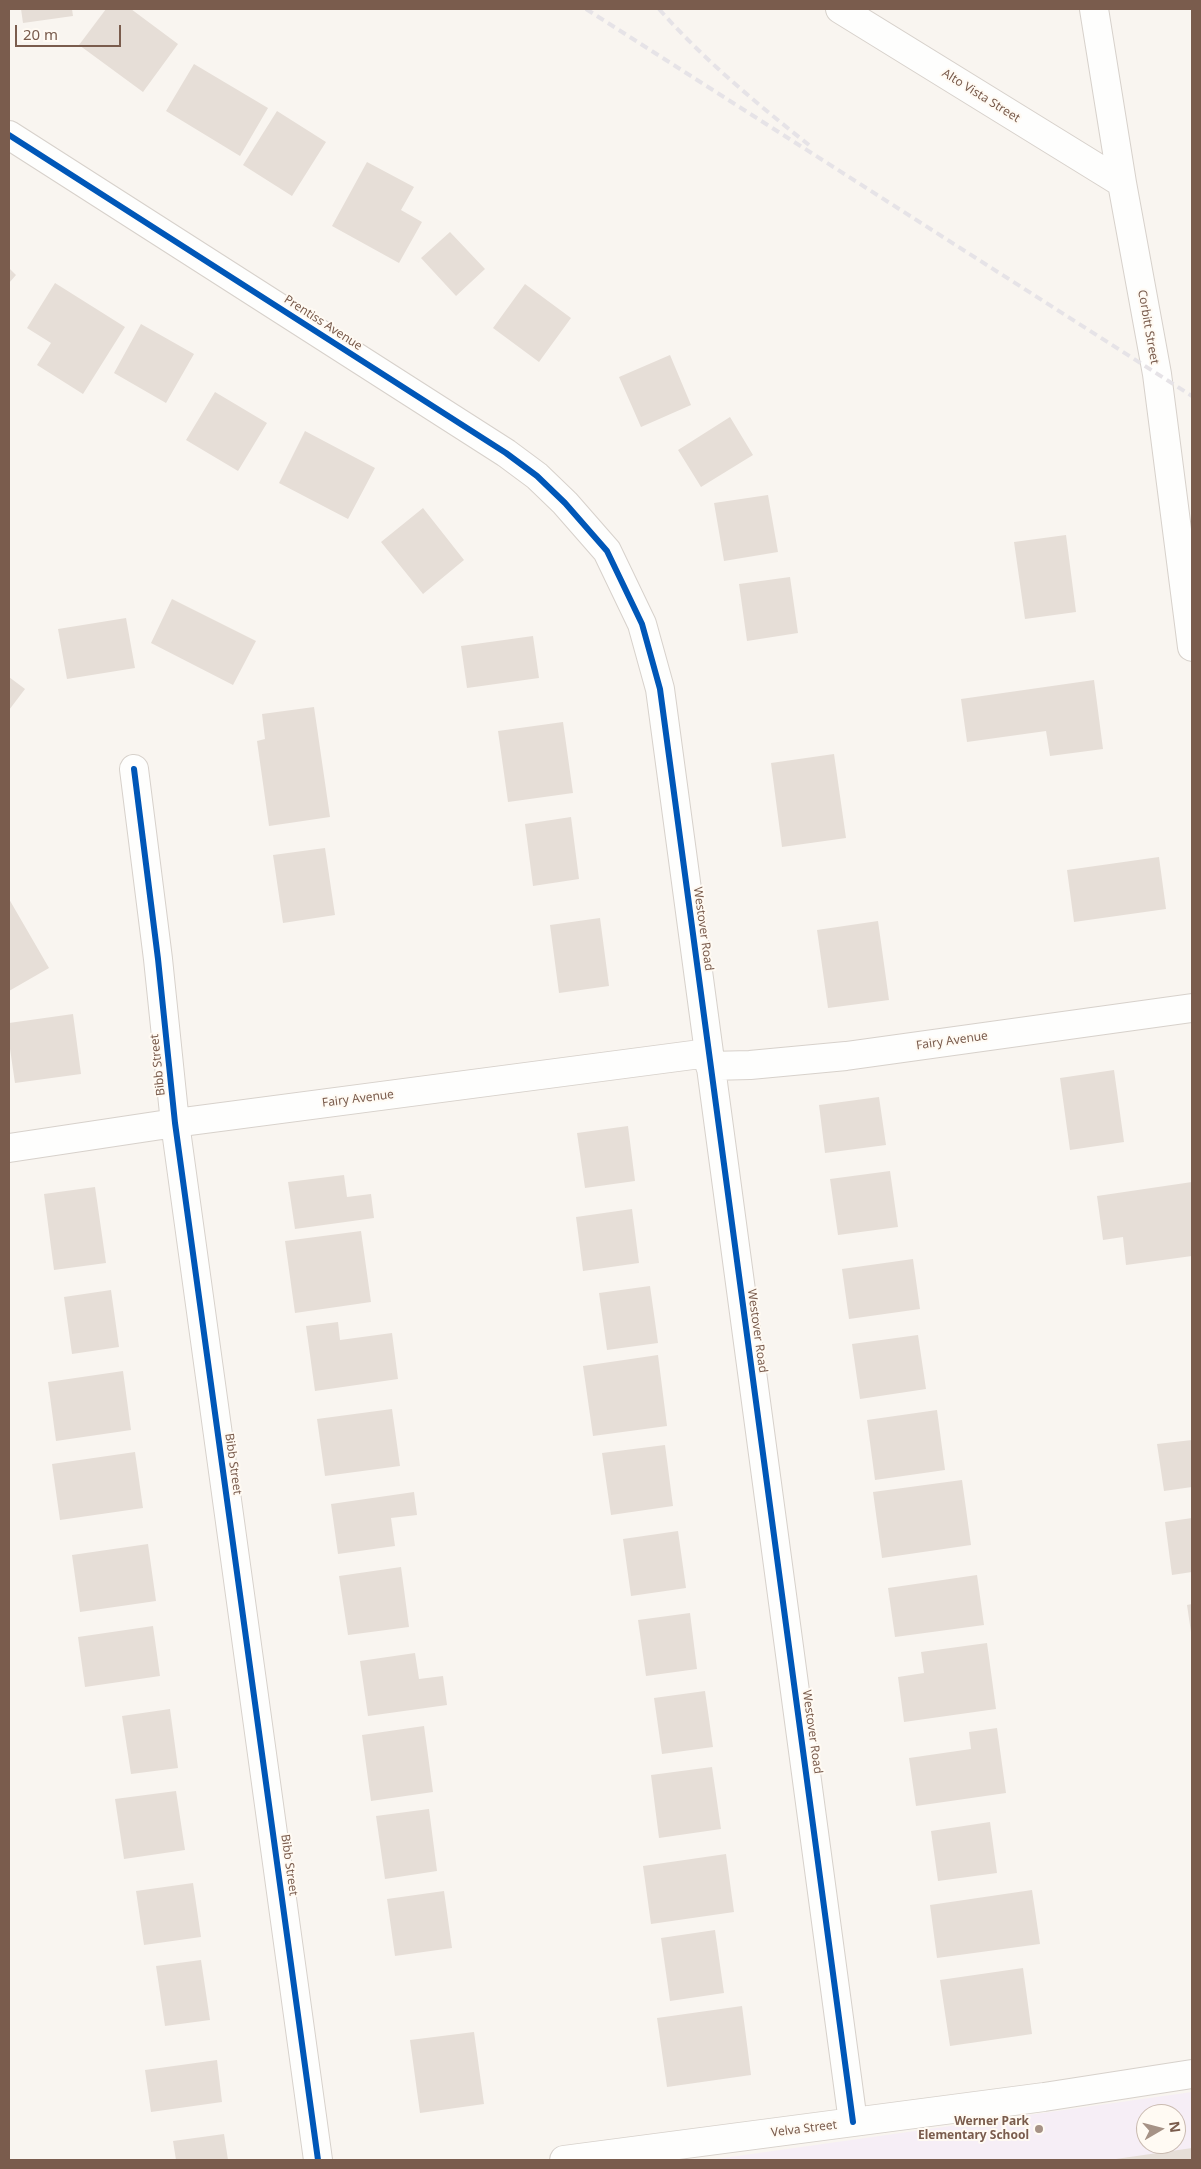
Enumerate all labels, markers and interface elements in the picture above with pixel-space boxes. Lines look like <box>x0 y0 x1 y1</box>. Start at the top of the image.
scale bar <box>18 15 124 47</box>
text: 20 m <box>23 24 58 44</box>
street label: Alto Vista Street <box>939 66 1023 126</box>
street label: Corbitt Street <box>1134 289 1162 365</box>
street label: Prentiss Avenue <box>281 292 365 354</box>
street label: Westover Road <box>690 886 716 972</box>
street label: Fairy Avenue <box>915 1029 989 1053</box>
street label: Bibb Street <box>148 1033 168 1097</box>
street label: Fairy Avenue <box>321 1087 395 1111</box>
street label: Westover Road <box>744 1288 770 1374</box>
street label: Bibb Street <box>222 1432 244 1496</box>
street label: Westover Road <box>799 1689 825 1775</box>
street label: Bibb Street <box>278 1833 300 1897</box>
north arrow <box>1136 2104 1186 2154</box>
place label: Werner Park Elementary School <box>918 2115 1029 2143</box>
street label: Velva Street <box>770 2118 838 2140</box>
text: N <box>1165 2120 1186 2134</box>
marker: Werner Park Elementary School <box>1033 2123 1045 2135</box>

